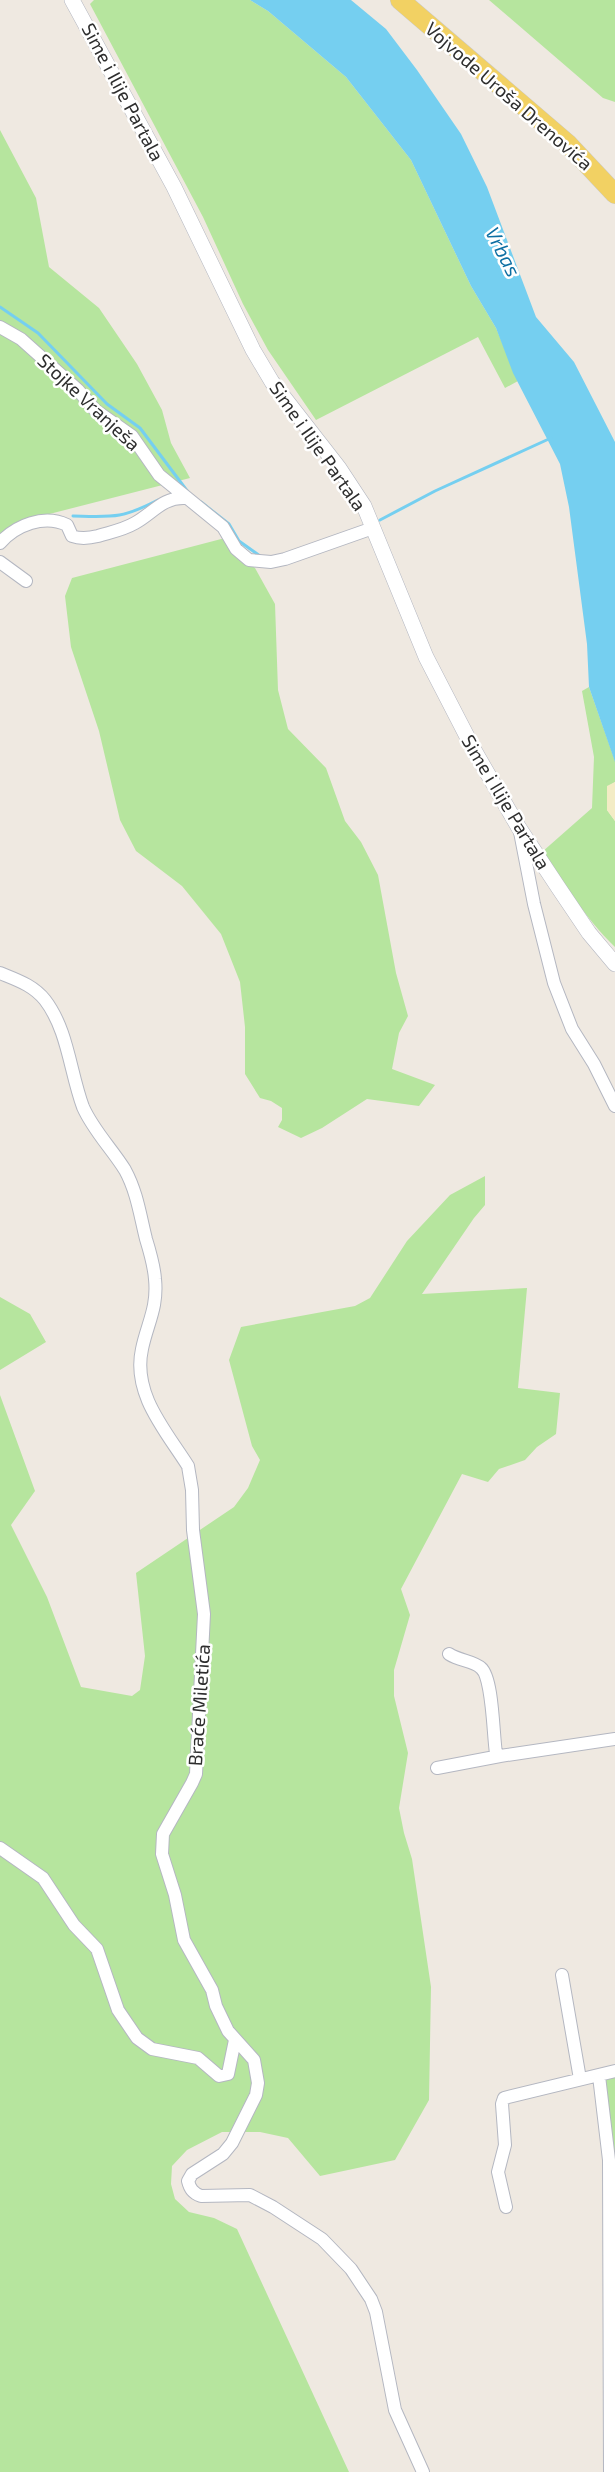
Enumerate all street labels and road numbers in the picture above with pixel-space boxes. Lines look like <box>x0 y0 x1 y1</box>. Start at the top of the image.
street label: Vojvode Uroša Drenovića <box>421 17 598 175</box>
street label: Sime i Ilije Partala <box>77 19 169 165</box>
street label: Stojke Vranješa <box>33 348 145 455</box>
street label: Sime i Ilije Partala <box>265 377 372 515</box>
street label: Sime i Ilije Partala <box>457 730 556 873</box>
street label: Braće Miletića <box>183 1643 214 1767</box>

